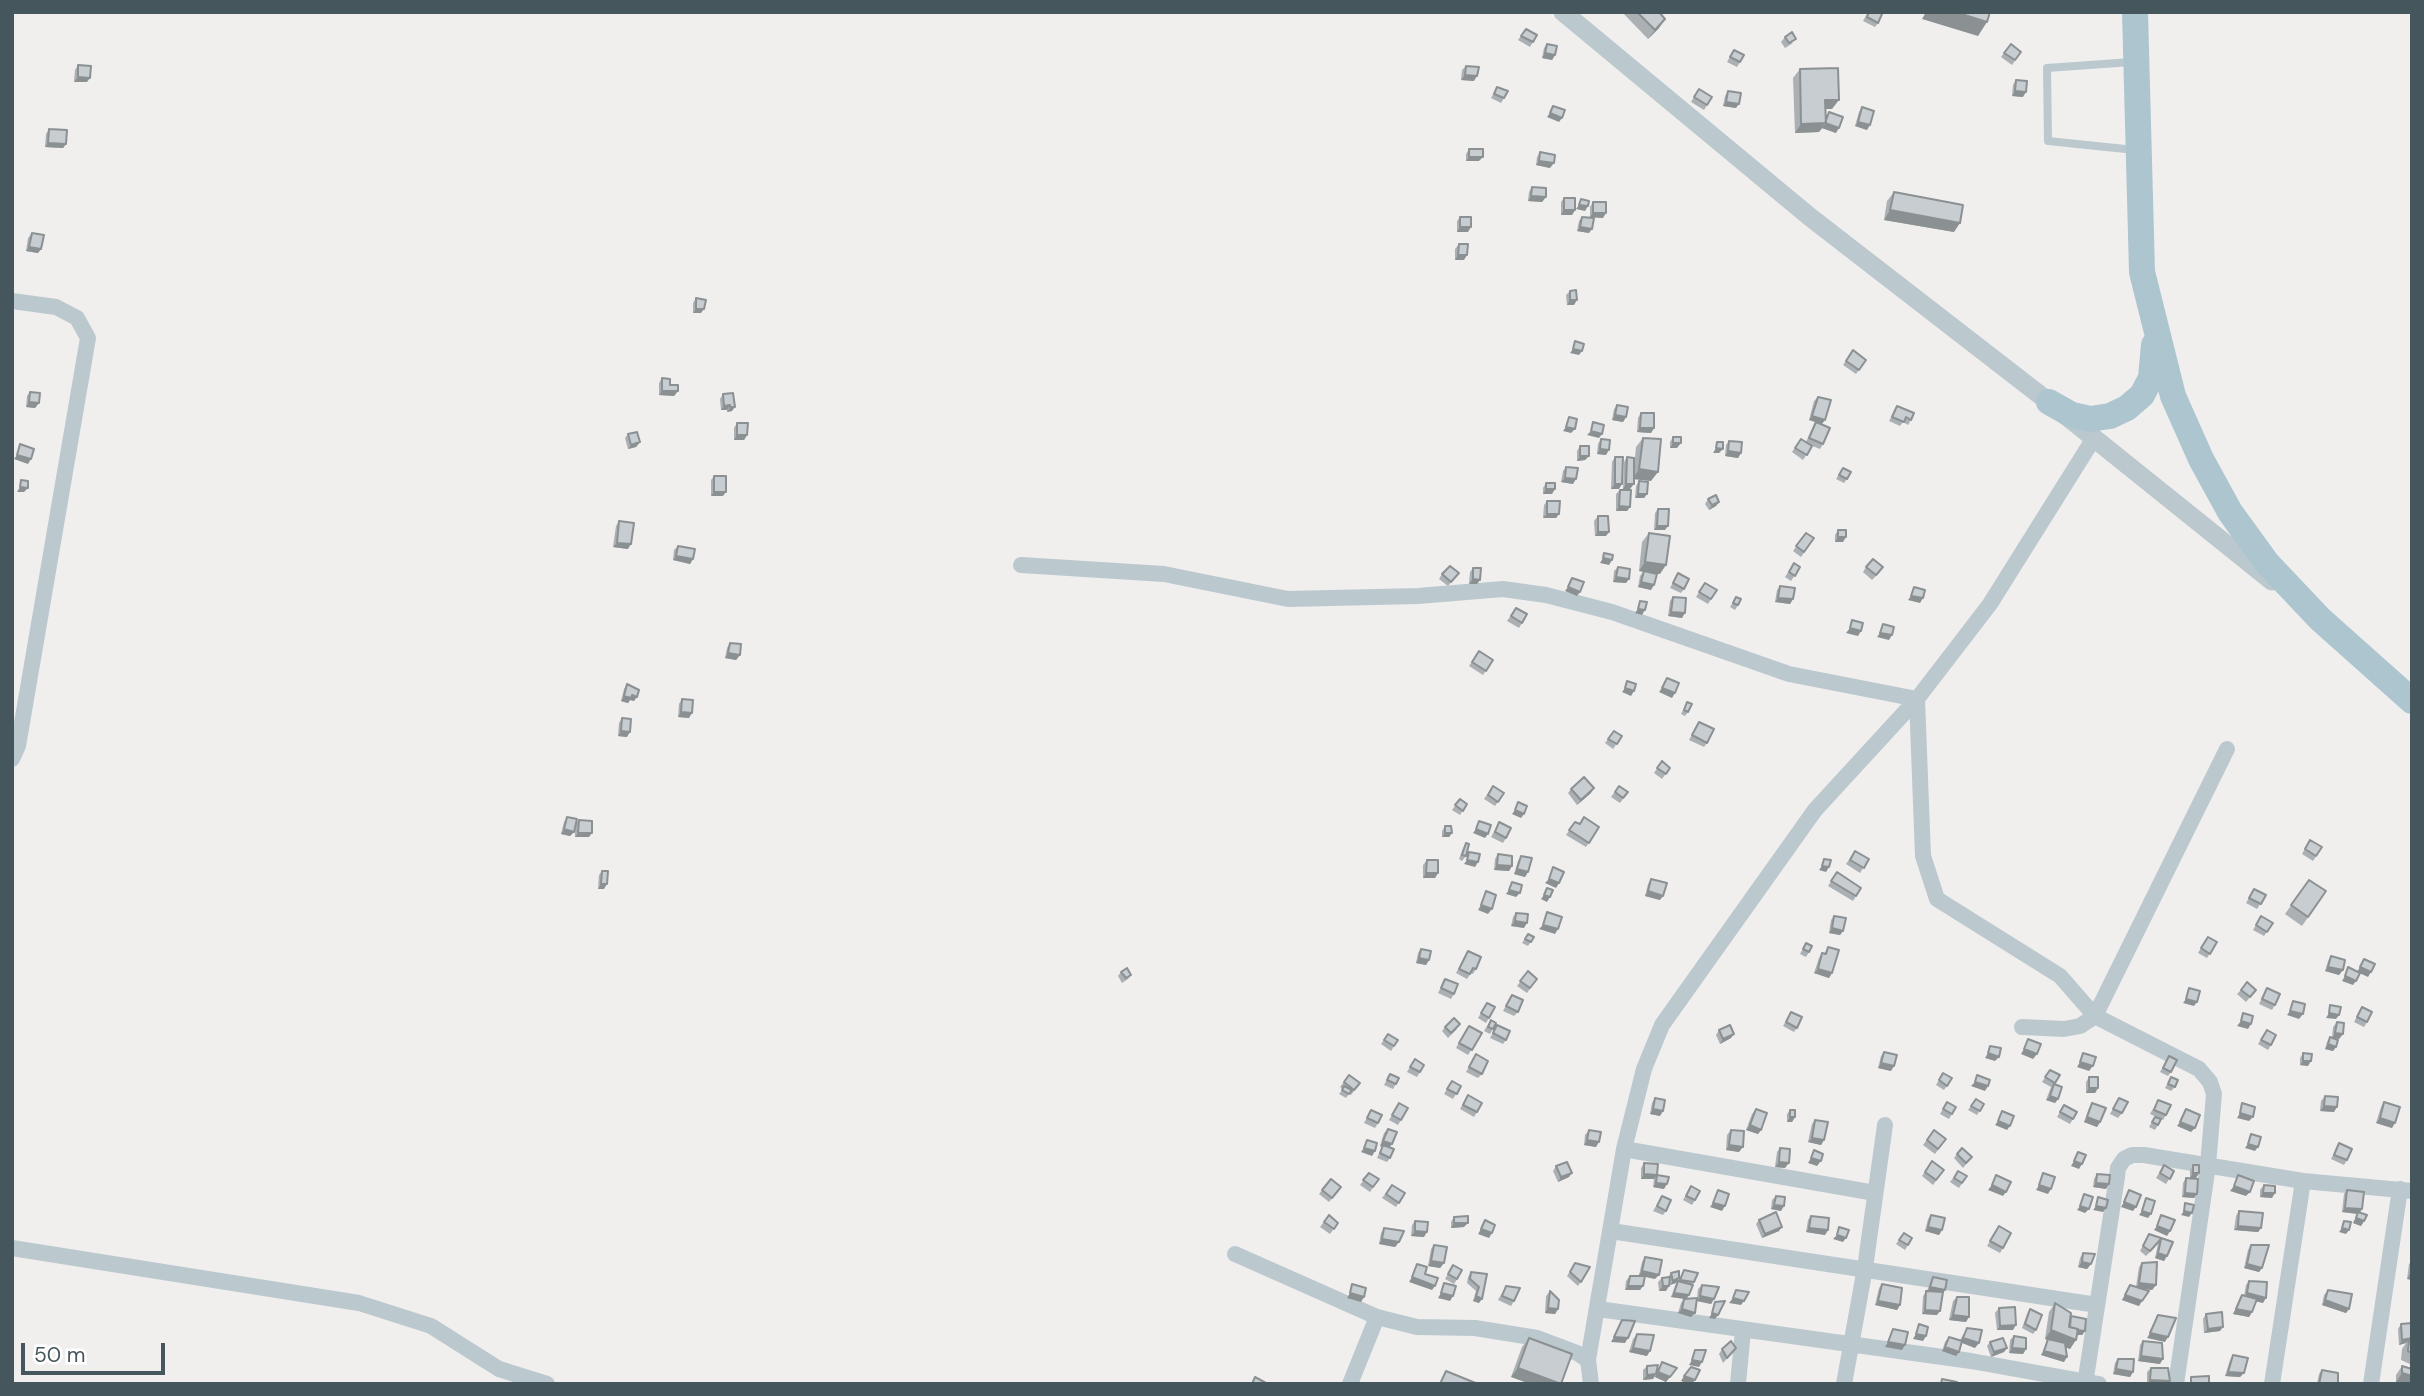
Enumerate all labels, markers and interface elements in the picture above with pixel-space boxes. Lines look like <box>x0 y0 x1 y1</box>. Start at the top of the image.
scale bar <box>24 1330 168 1374</box>
text: 50 m <box>34 1341 85 1369</box>

